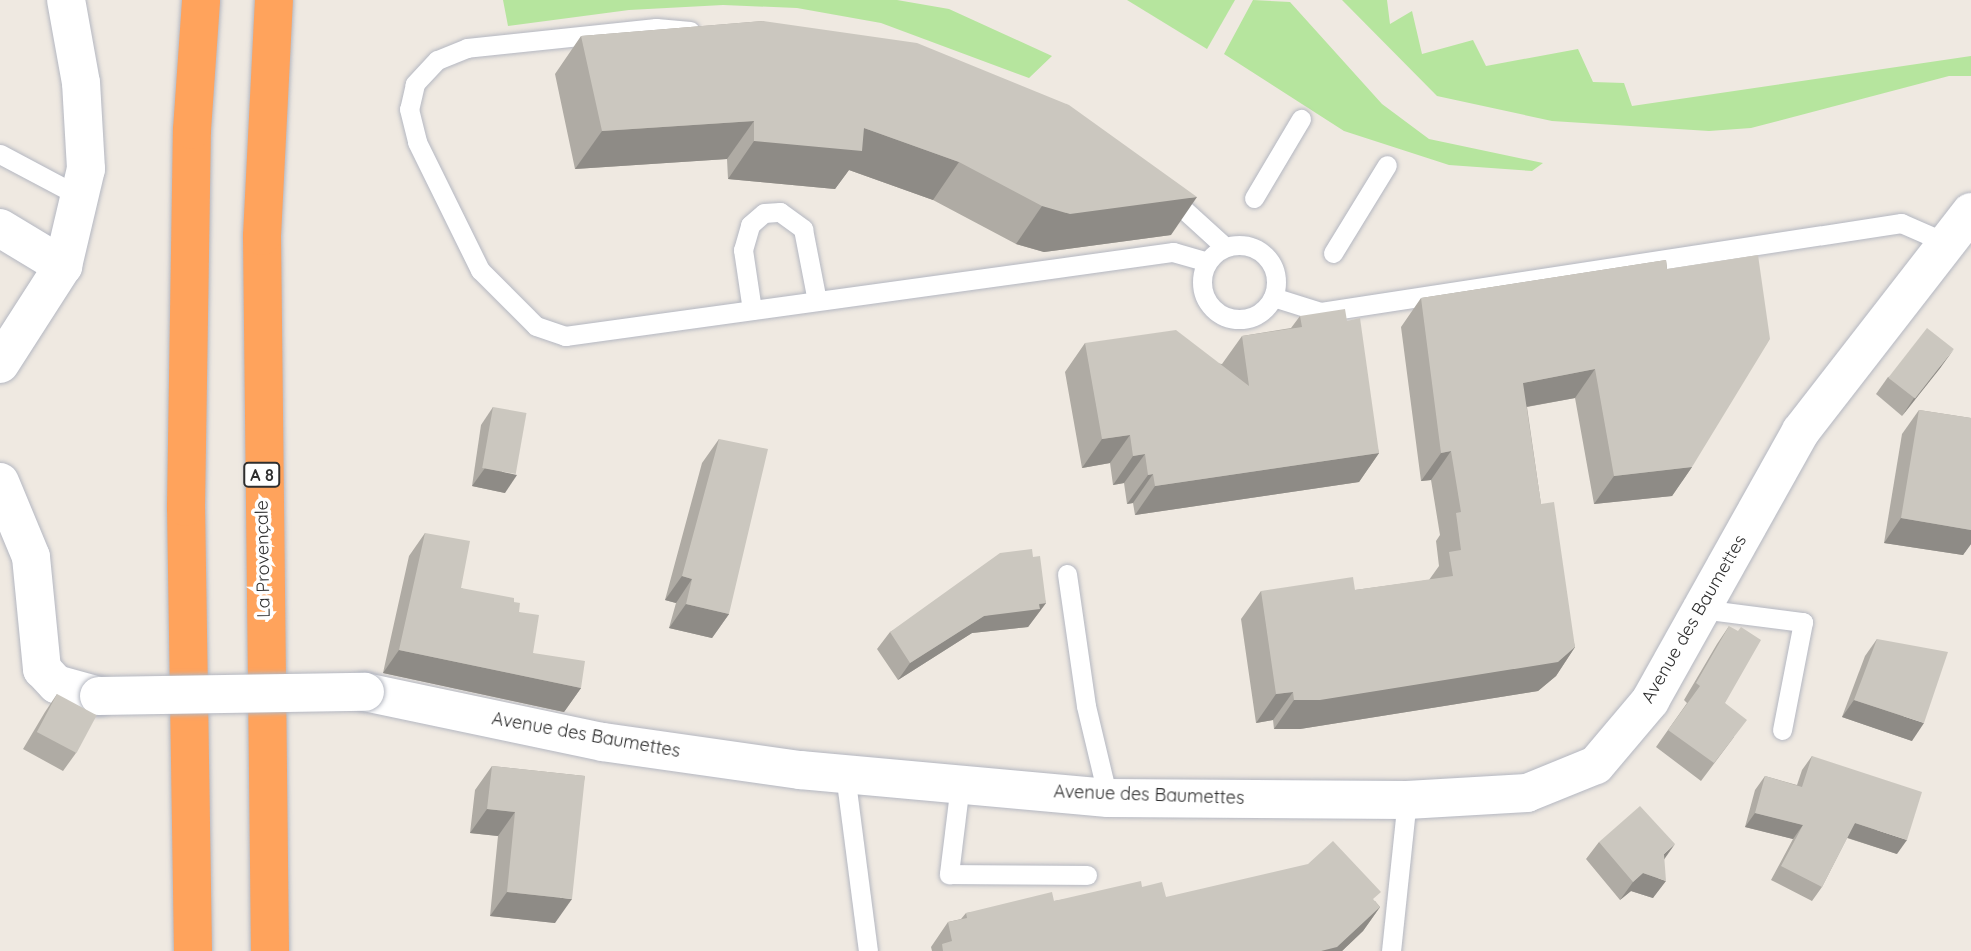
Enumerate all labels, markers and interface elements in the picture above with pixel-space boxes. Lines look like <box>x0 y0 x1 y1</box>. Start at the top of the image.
road number: A 8 <box>243 462 281 488</box>
street label: La Provençale <box>251 500 275 618</box>
street label: Avenue des Baumettes <box>1637 531 1751 707</box>
street label: Avenue des Baumettes <box>490 708 682 762</box>
street label: Avenue des Baumettes <box>1053 781 1245 809</box>

